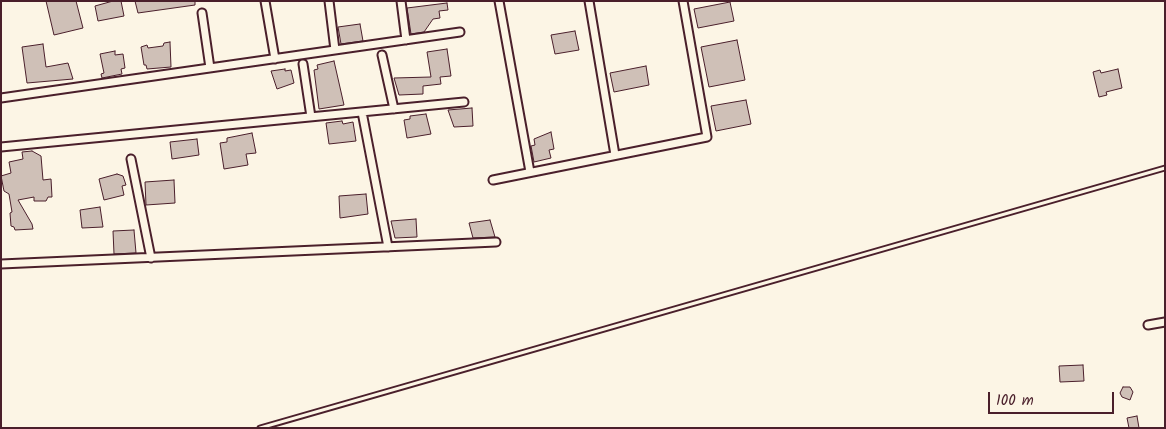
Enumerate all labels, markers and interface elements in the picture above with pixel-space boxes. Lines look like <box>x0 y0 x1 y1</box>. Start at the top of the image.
scale bar <box>991 382 1117 414</box>
text: 100 m <box>996 389 1034 413</box>

